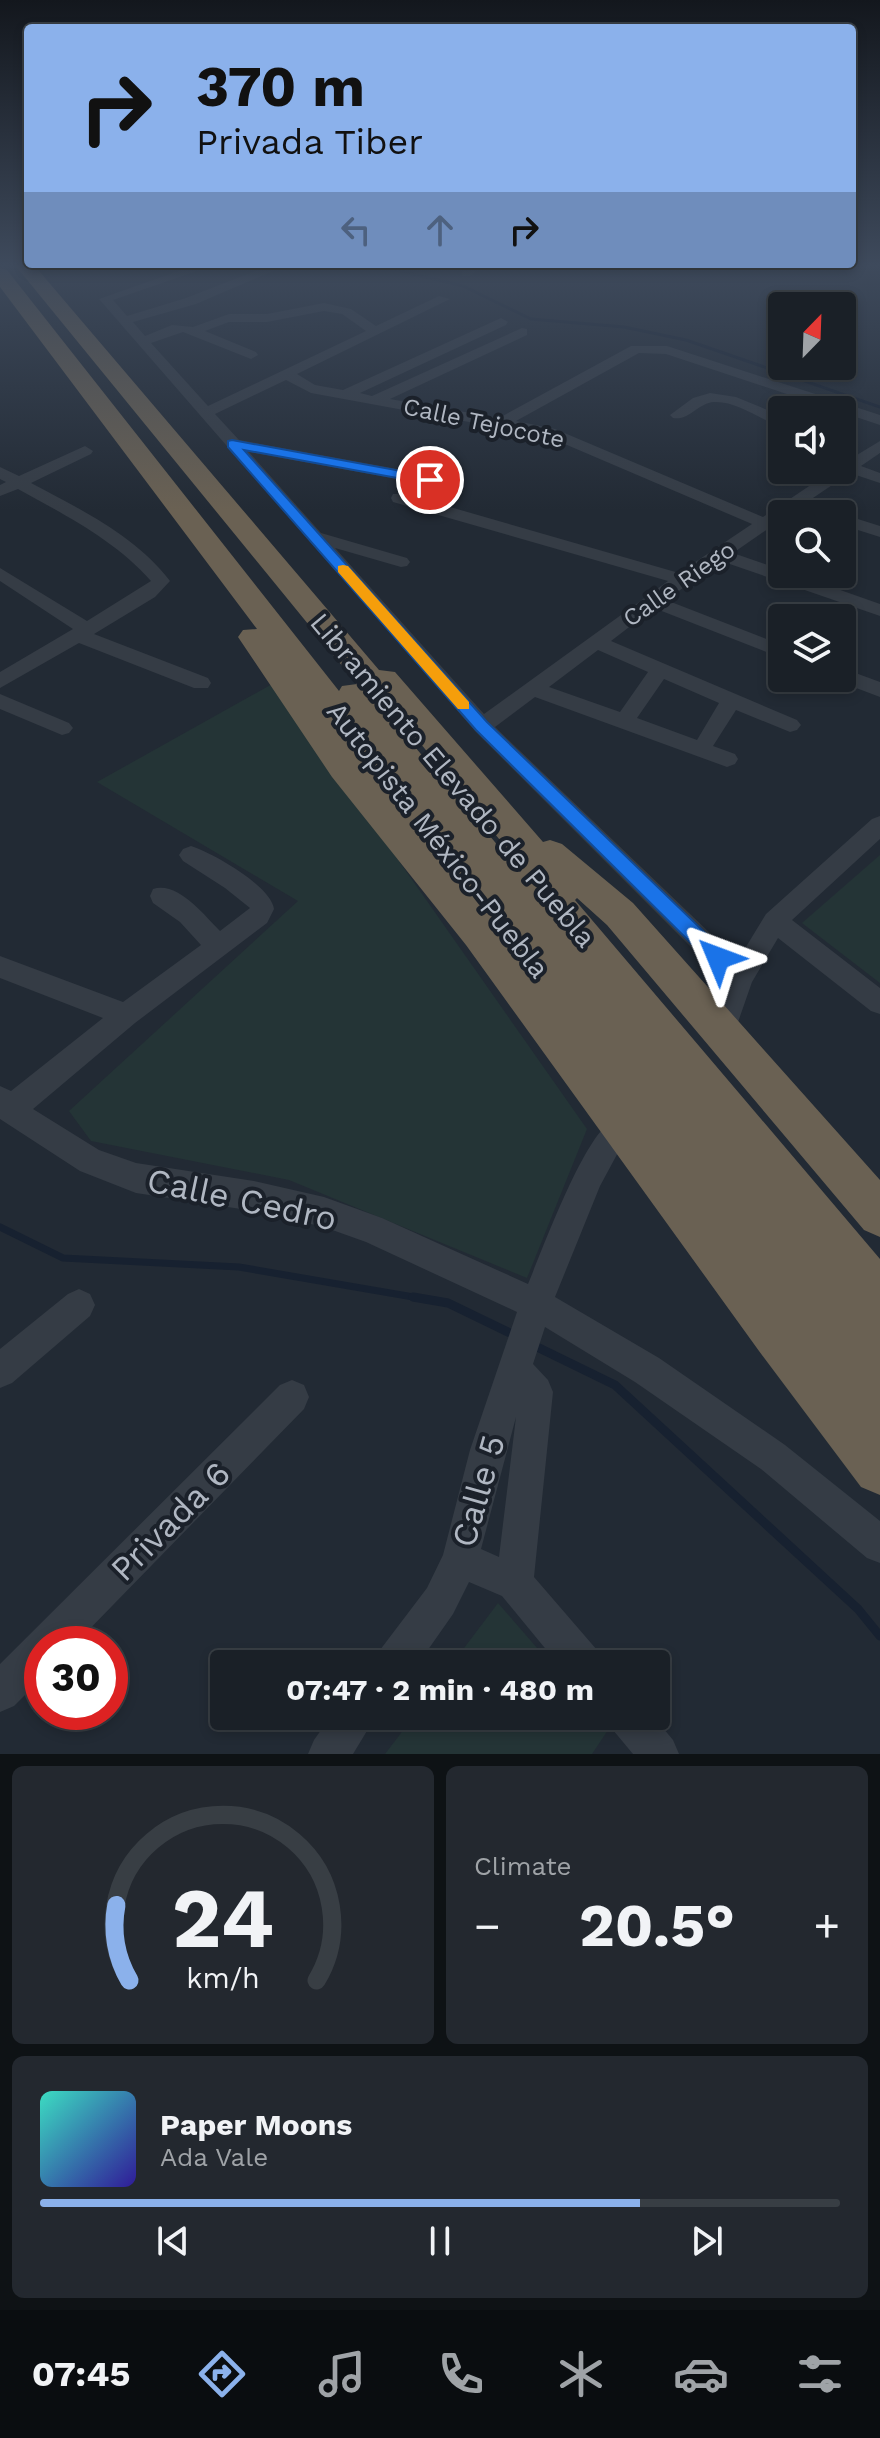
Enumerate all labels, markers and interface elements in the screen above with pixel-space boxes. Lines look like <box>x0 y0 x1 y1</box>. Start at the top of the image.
text: 370 m <box>196 54 365 120</box>
icon: right <box>64 56 168 160</box>
text: Privada Tiber <box>196 121 423 163</box>
icon: left <box>334 208 378 252</box>
icon: ahead <box>418 208 462 252</box>
icon: right <box>502 208 546 252</box>
north arrow <box>768 292 856 380</box>
map controls <box>768 292 856 692</box>
street label: Calle Tejocote <box>401 392 567 454</box>
button: sound <box>768 396 856 484</box>
pin <box>396 446 464 514</box>
icon: arrive <box>408 458 452 502</box>
button: search <box>768 500 856 588</box>
street label: Calle Riego <box>618 535 740 633</box>
button: layers <box>768 604 856 692</box>
street label: Libramiento Elevado de Puebla <box>303 606 603 954</box>
street label: Autopista México-Puebla <box>320 695 556 985</box>
position arrow <box>676 916 760 1000</box>
street label: Calle Cedro <box>144 1159 340 1239</box>
street label: Calle 5 <box>443 1431 513 1551</box>
street label: Privada 6 <box>102 1453 238 1589</box>
speed limit sign: 30 <box>24 1626 128 1730</box>
text: 07:47 · 2 min · 480 m <box>286 1672 594 1707</box>
text: Climate <box>474 1851 572 1881</box>
text: 24 <box>172 1870 274 1967</box>
text: 20.5° <box>579 1890 735 1961</box>
text: − <box>474 1900 501 1952</box>
text: + <box>813 1900 840 1952</box>
text: km/h <box>186 1961 260 1995</box>
text: Paper Moons <box>160 2107 352 2142</box>
text: Ada Vale <box>160 2142 268 2172</box>
icon: previous <box>151 2219 195 2263</box>
icon: pause <box>418 2219 462 2263</box>
icon: next <box>685 2219 729 2263</box>
icon: directions <box>194 2346 250 2402</box>
icon: music <box>314 2346 370 2402</box>
icon: phone <box>433 2346 489 2402</box>
icon: climate <box>553 2346 609 2402</box>
icon: car <box>673 2346 729 2402</box>
icon: filters <box>792 2346 848 2402</box>
text: 07:45 <box>32 2353 130 2395</box>

